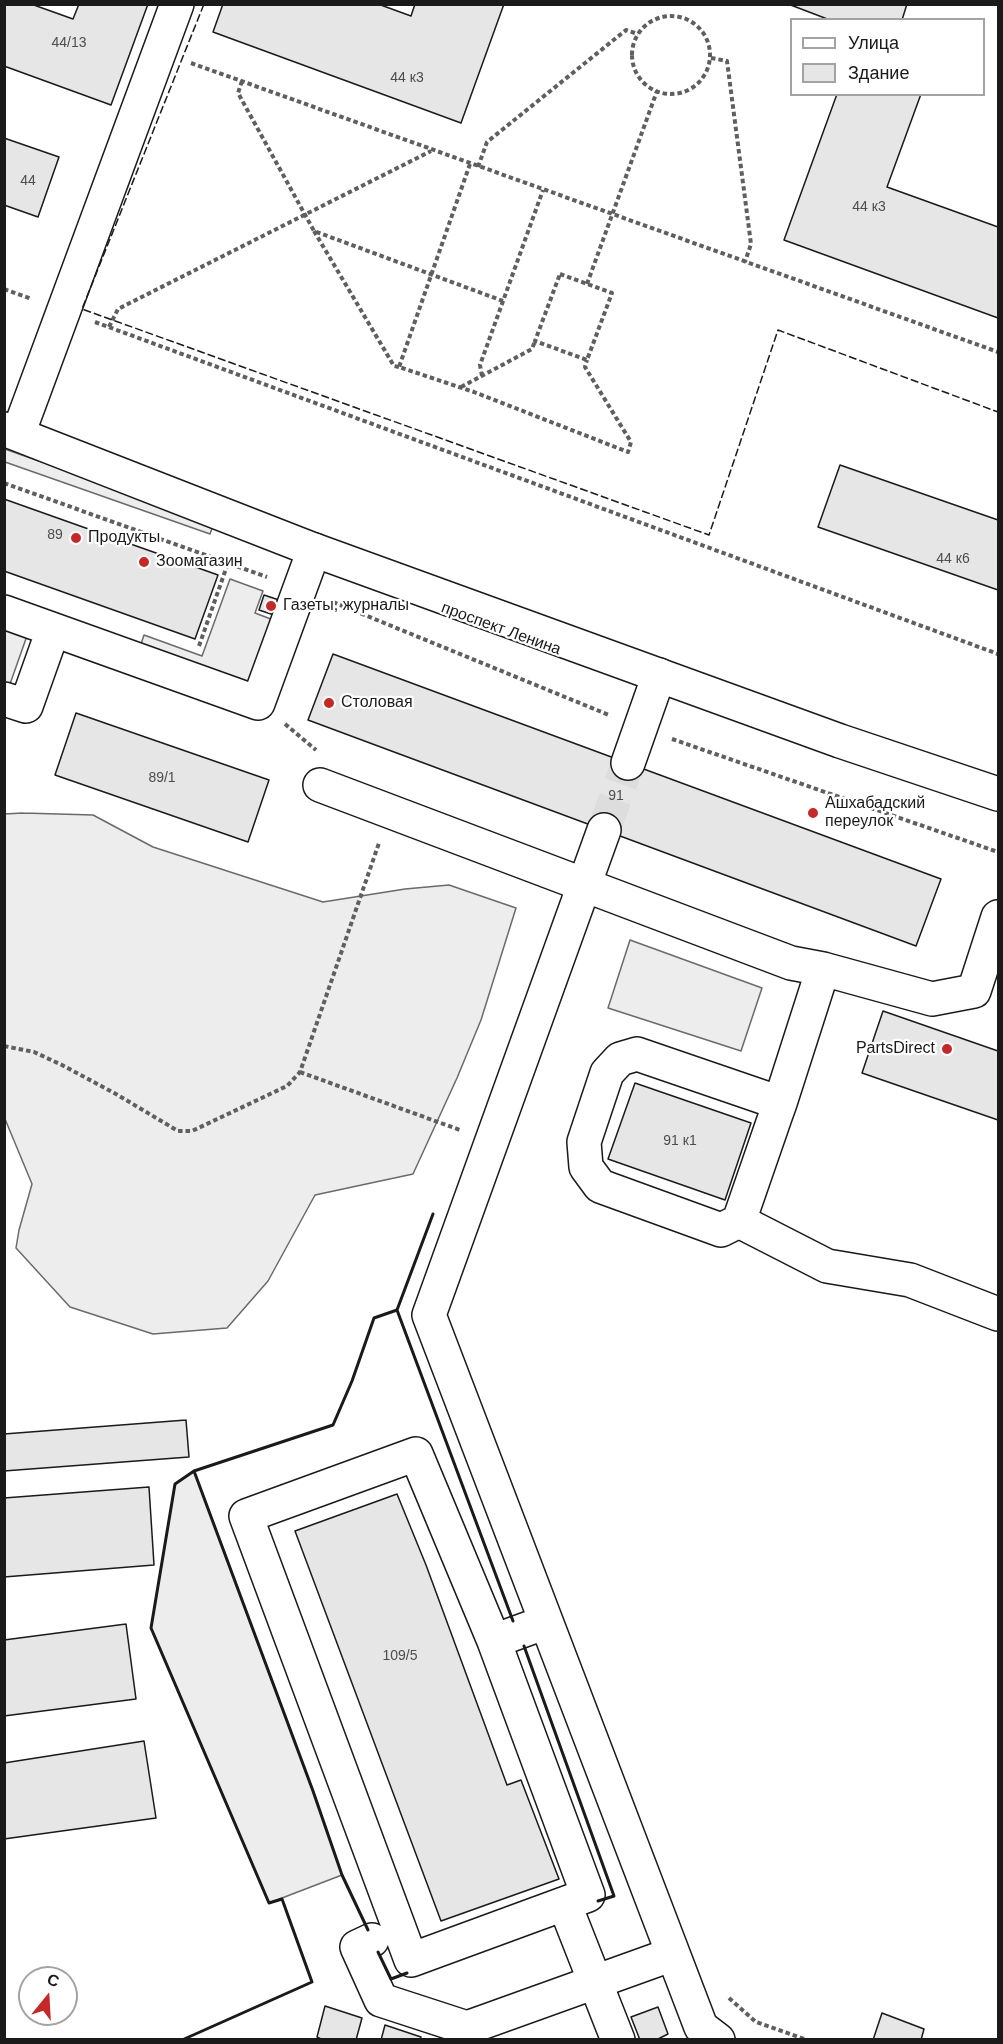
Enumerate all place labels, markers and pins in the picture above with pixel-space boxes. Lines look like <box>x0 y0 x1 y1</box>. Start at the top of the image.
place label: Продукты <box>88 528 160 548</box>
marker: Продукты <box>69 531 83 545</box>
place label: Зоомагазин <box>156 552 243 572</box>
marker: Зоомагазин <box>137 555 151 569</box>
place label: Газеты, журналы <box>283 596 409 616</box>
marker: Газеты, журналы <box>264 599 278 613</box>
place label: Столовая <box>341 693 413 713</box>
marker: Столовая <box>322 696 336 710</box>
place label: Ашхабадский переулок <box>825 794 925 832</box>
marker: Ашхабадский переулок <box>806 806 820 820</box>
place label: PartsDirect <box>856 1039 935 1059</box>
marker: PartsDirect <box>940 1042 954 1056</box>

